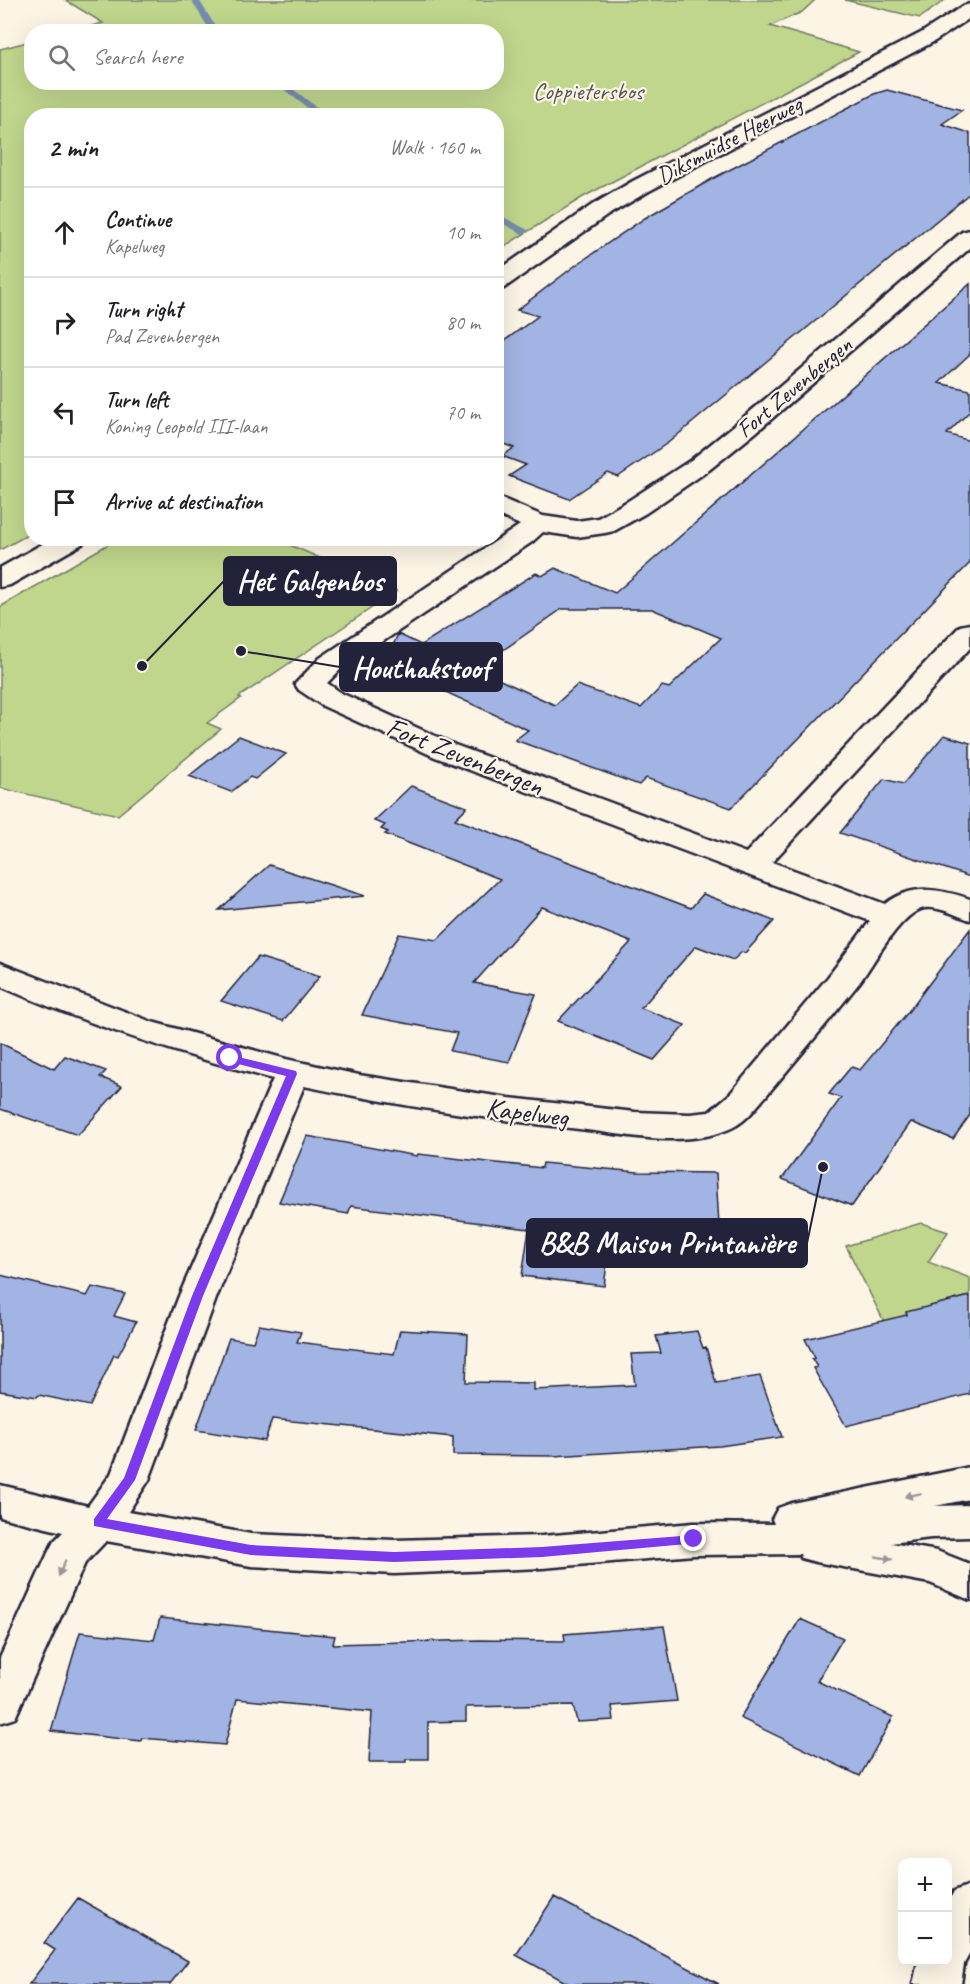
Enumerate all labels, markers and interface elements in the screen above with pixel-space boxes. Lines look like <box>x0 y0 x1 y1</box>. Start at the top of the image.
search box <box>24 24 504 90</box>
icon: search <box>45 41 78 74</box>
text: Search here <box>93 43 183 71</box>
park label: Coppietersbos <box>533 76 646 106</box>
street label: Diksmuidse Heerweg <box>651 88 809 191</box>
text: 2 min <box>48 131 98 164</box>
text: Walk · 160 m <box>390 135 480 160</box>
text: Continue <box>105 206 171 234</box>
icon: ahead <box>48 216 81 249</box>
text: 10 m <box>446 220 480 245</box>
text: Kapelweg <box>105 234 164 259</box>
text: Turn right <box>105 296 182 324</box>
icon: right <box>48 306 81 339</box>
text: 80 m <box>446 310 480 335</box>
text: Pad Zevenbergen <box>105 324 219 349</box>
street label: Fort Zevenbergen <box>730 330 858 444</box>
text: Turn left <box>105 386 169 414</box>
icon: left <box>48 396 81 429</box>
text: 70 m <box>446 400 480 425</box>
text: Koning Leopold III-laan <box>105 414 268 439</box>
icon: arrive <box>48 486 81 519</box>
text: Arrive at destination <box>105 488 262 516</box>
callout: Het Galgenbos <box>224 557 396 605</box>
text: Het Galgenbos <box>237 562 387 600</box>
callout: Houthakstoof <box>340 643 502 691</box>
text: Houthakstoof <box>352 649 497 687</box>
street label: Fort Zevenbergen <box>382 709 549 803</box>
route start <box>216 1044 242 1070</box>
street label: Kapelweg <box>484 1090 571 1135</box>
callout: B&B Maison Printanière <box>527 1219 807 1267</box>
text: B&B Maison Printanière <box>539 1224 798 1262</box>
one-way arrow <box>903 1491 922 1500</box>
route end <box>680 1525 706 1551</box>
one-way arrow <box>874 1554 893 1563</box>
one-way arrow <box>58 1560 67 1577</box>
map controls <box>898 1858 952 1966</box>
button: + <box>898 1858 952 1912</box>
button: − <box>898 1912 952 1966</box>

